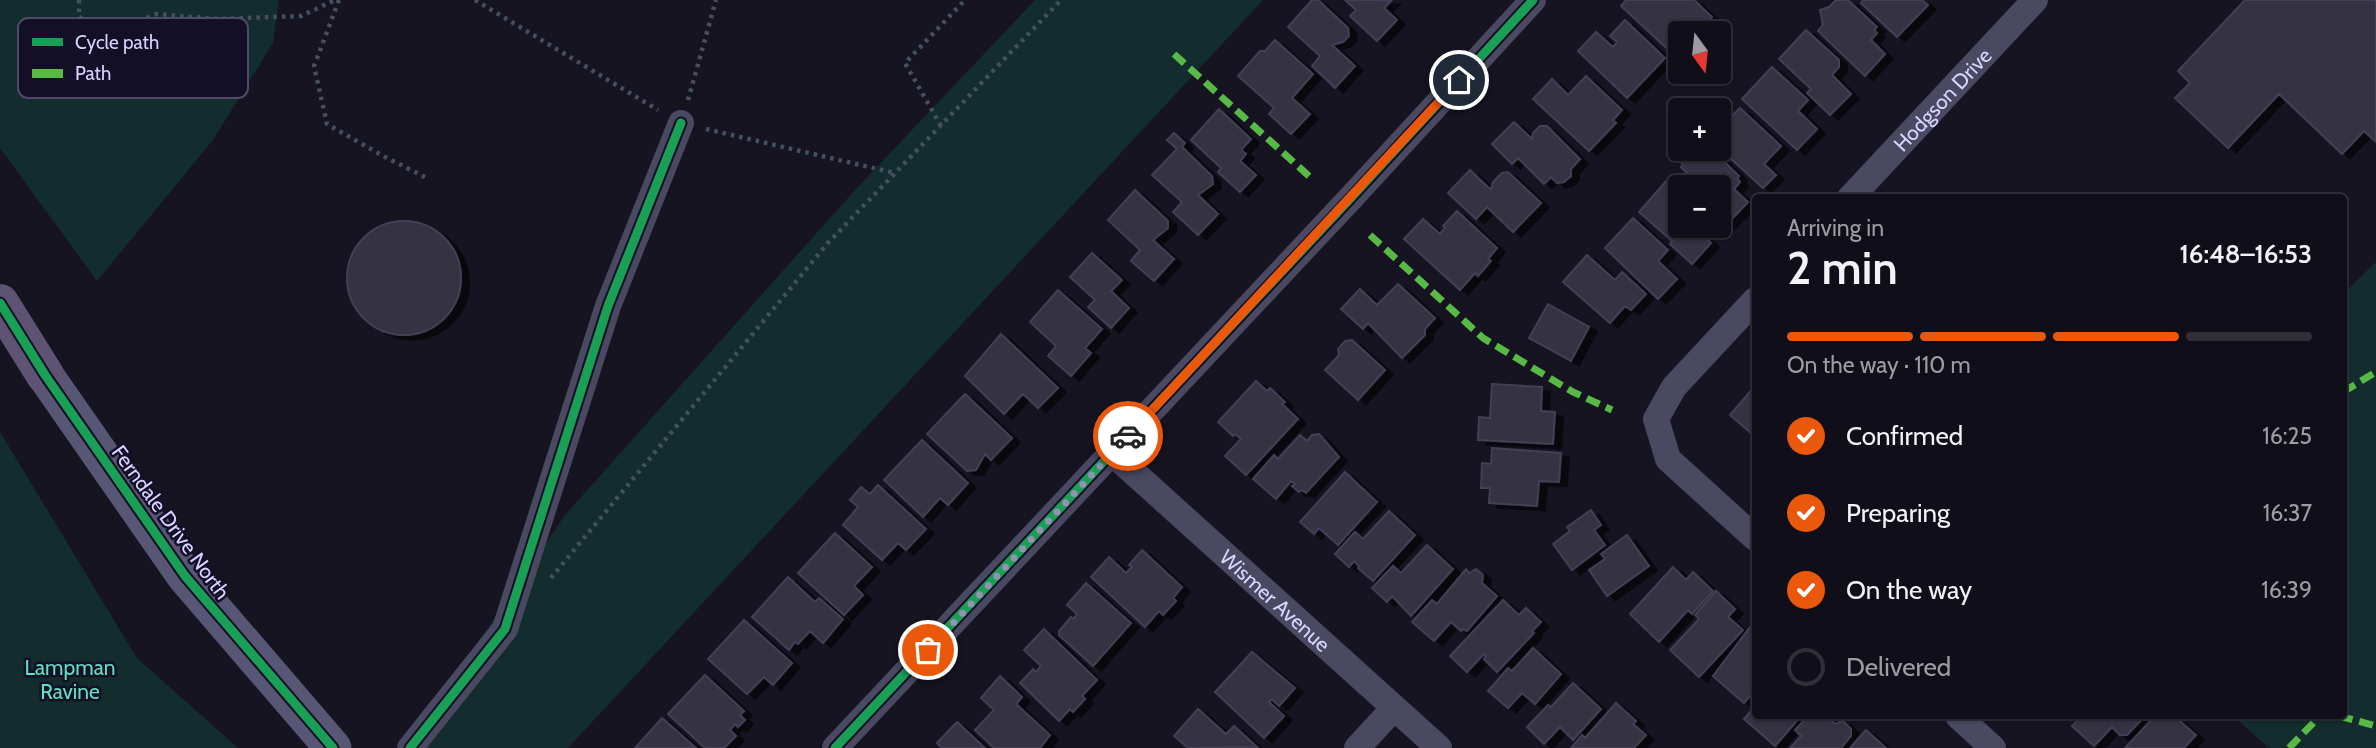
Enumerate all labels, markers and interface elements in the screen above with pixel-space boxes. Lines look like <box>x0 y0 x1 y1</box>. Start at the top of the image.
legend <box>18 18 248 98</box>
north arrow <box>1668 21 1731 84</box>
map controls <box>1668 21 1731 238</box>
text: Cycle path <box>75 31 159 54</box>
street label: Hodgson Drive <box>1888 42 1997 156</box>
pin <box>1429 50 1489 110</box>
icon: home <box>1440 61 1478 99</box>
text: Path <box>75 62 111 85</box>
button: + <box>1668 98 1731 161</box>
button: − <box>1668 175 1731 238</box>
text: Arriving in <box>1787 214 1884 242</box>
text: 16:48–16:53 <box>2180 238 2312 270</box>
text: 2 min <box>1787 240 1898 296</box>
text: On the way · 110 m <box>1787 351 1971 379</box>
courier <box>1093 401 1163 471</box>
icon: car <box>1109 417 1147 455</box>
icon: check <box>1787 417 1825 455</box>
text: Confirmed <box>1846 420 1963 452</box>
text: 16:25 <box>2262 422 2312 450</box>
street label: Ferndale Drive North <box>107 440 235 604</box>
icon: check <box>1787 494 1825 532</box>
text: Preparing <box>1846 497 1950 529</box>
text: 16:37 <box>2263 499 2312 527</box>
street label: Wismer Avenue <box>1215 544 1336 657</box>
icon: check <box>1787 571 1825 609</box>
text: On the way <box>1846 574 1972 606</box>
text: 16:39 <box>2261 576 2312 604</box>
pin <box>898 620 958 680</box>
icon: bag <box>909 631 947 669</box>
text: Delivered <box>1846 651 1951 683</box>
park label: Lampman Ravine <box>25 655 115 704</box>

